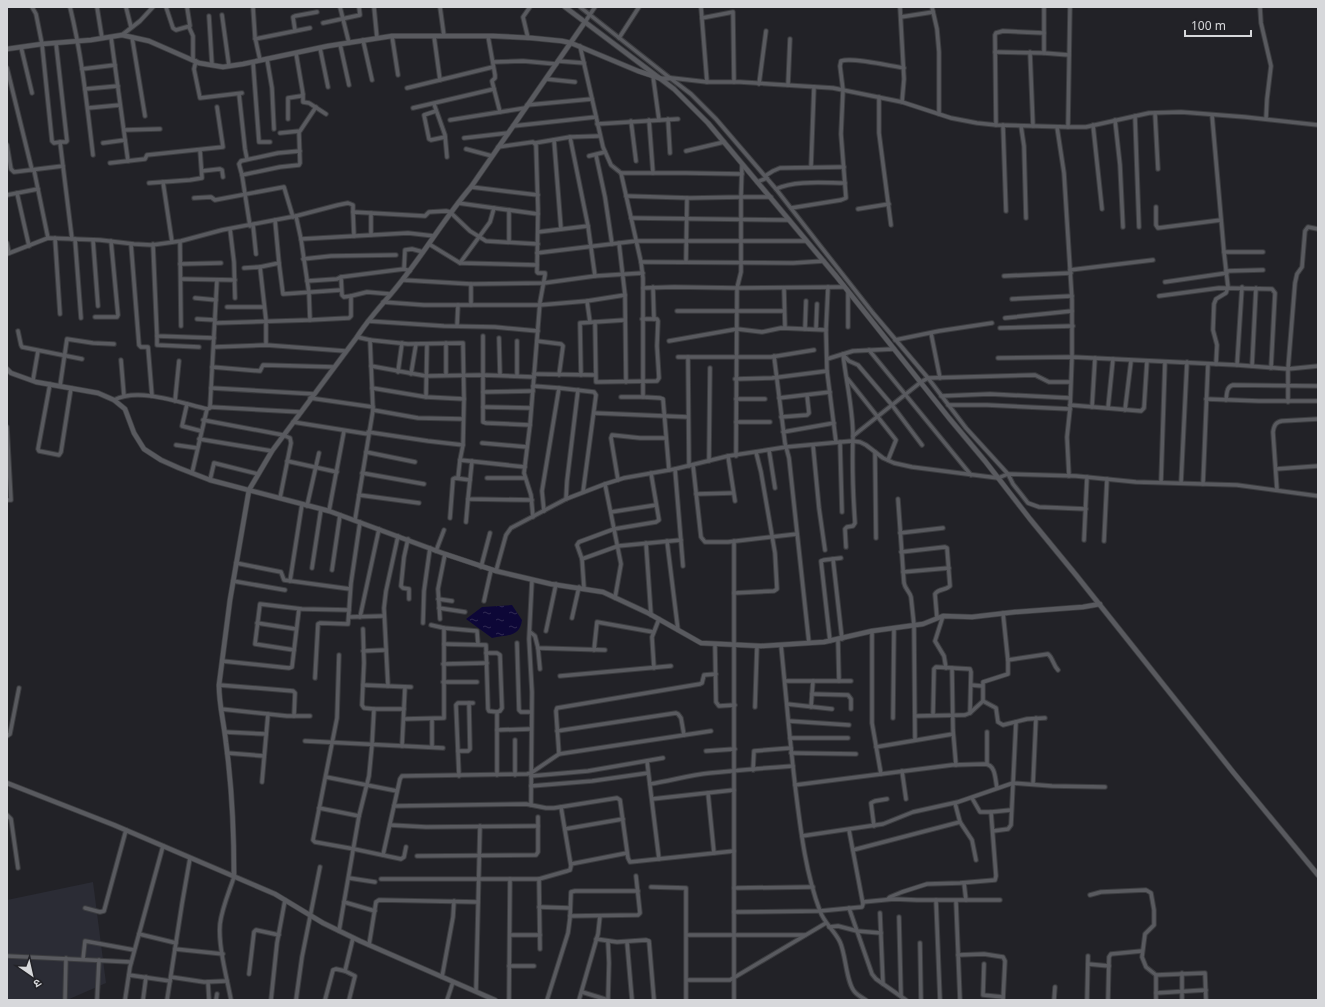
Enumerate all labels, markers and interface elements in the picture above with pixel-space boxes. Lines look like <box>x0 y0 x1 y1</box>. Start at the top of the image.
scale bar <box>1185 12 1251 38</box>
text: 100 m <box>1191 17 1226 34</box>
north arrow <box>12 955 52 995</box>
text: उ <box>31 976 45 992</box>

